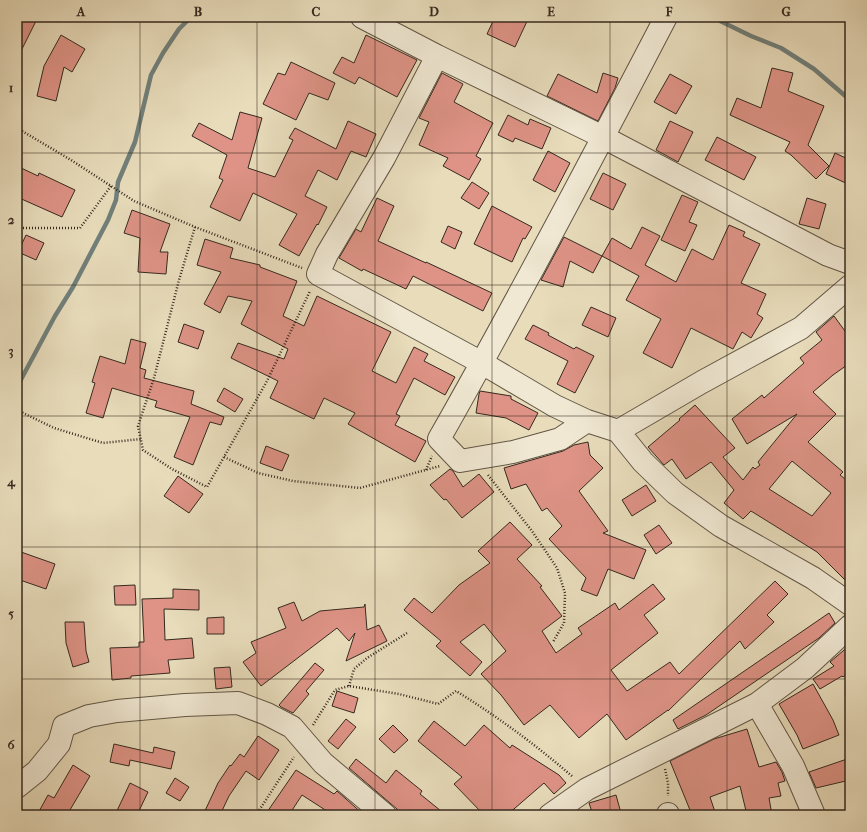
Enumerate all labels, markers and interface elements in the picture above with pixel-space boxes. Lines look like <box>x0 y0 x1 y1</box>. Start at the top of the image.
text: A <box>76 4 86 19</box>
text: B <box>194 4 203 19</box>
text: C <box>312 4 321 19</box>
text: D <box>429 4 439 19</box>
text: E <box>547 4 555 19</box>
text: F <box>665 4 673 19</box>
text: G <box>781 4 791 19</box>
text: 1 <box>9 80 14 95</box>
text: 2 <box>8 212 15 227</box>
text: 3 <box>8 343 14 359</box>
text: 4 <box>6 474 16 490</box>
text: 5 <box>8 606 14 621</box>
text: 6 <box>7 737 15 752</box>

